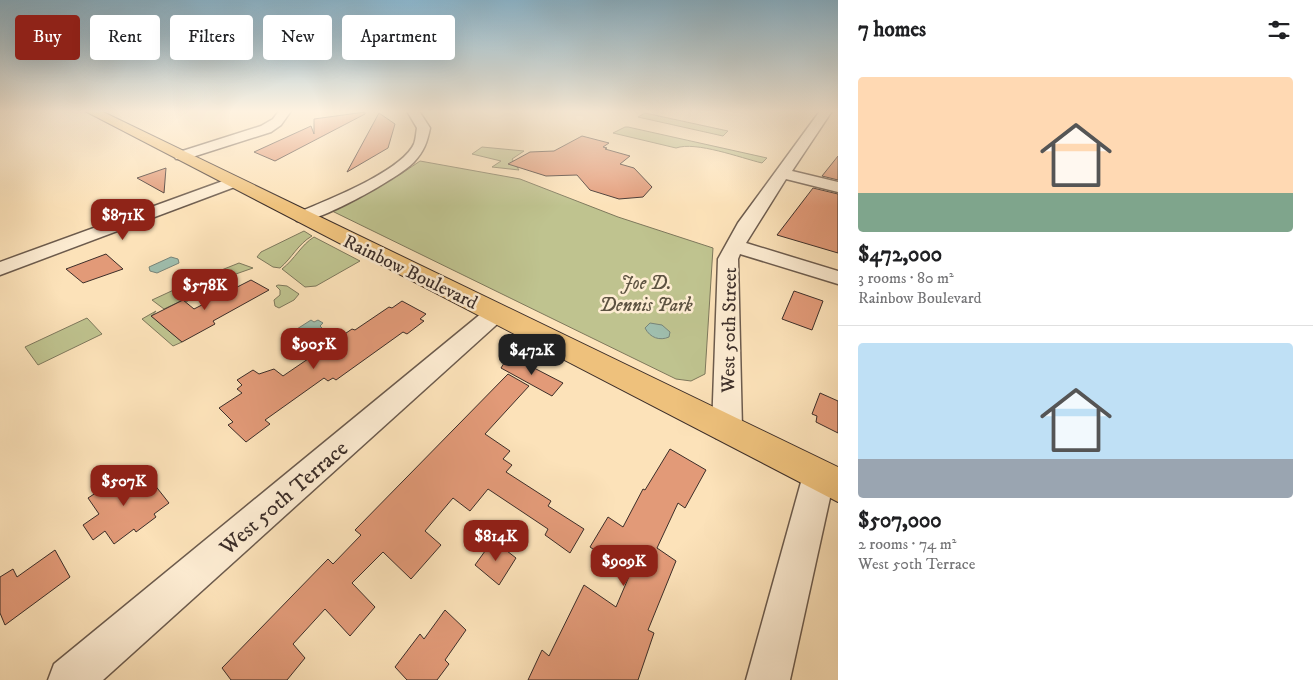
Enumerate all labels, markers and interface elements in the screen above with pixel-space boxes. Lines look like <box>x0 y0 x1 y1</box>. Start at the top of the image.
chip: Buy <box>15 15 80 60</box>
chip: Rent <box>90 15 160 60</box>
chip: Filters <box>170 15 253 60</box>
chip: New <box>263 15 332 60</box>
chip: Apartment <box>342 15 455 60</box>
icon: filters <box>1265 16 1293 44</box>
text: 7 homes <box>858 17 926 43</box>
icon: home <box>1031 110 1121 200</box>
pin: $871K <box>88 198 158 241</box>
text: $871K <box>102 205 144 225</box>
street label: Rainbow Boulevard <box>339 230 482 315</box>
text: $472,000 <box>858 242 942 268</box>
street label: West 50th Street <box>717 267 742 394</box>
pin: $578K <box>170 268 240 311</box>
text: 3 rooms · 80 m² <box>858 268 954 288</box>
park label: Joe D. Dennis Park <box>599 272 693 317</box>
text: $578K <box>183 275 227 295</box>
text: Rainbow Boulevard <box>858 288 982 308</box>
pin: $905K <box>279 328 349 370</box>
text: $905K <box>292 334 336 354</box>
pin: $472K <box>497 334 567 376</box>
text: $472K <box>510 340 554 360</box>
icon: home <box>1031 375 1121 465</box>
street label: West 50th Terrace <box>214 435 354 562</box>
pin: $507K <box>89 464 159 507</box>
text: $507K <box>102 471 146 491</box>
text: $507,000 <box>858 508 942 534</box>
pin: $814K <box>461 520 531 562</box>
text: $814K <box>474 526 518 546</box>
text: 2 rooms · 74 m² <box>858 534 956 554</box>
pin: $909K <box>589 544 659 587</box>
text: $909K <box>602 551 646 571</box>
text: West 50th Terrace <box>858 554 975 574</box>

